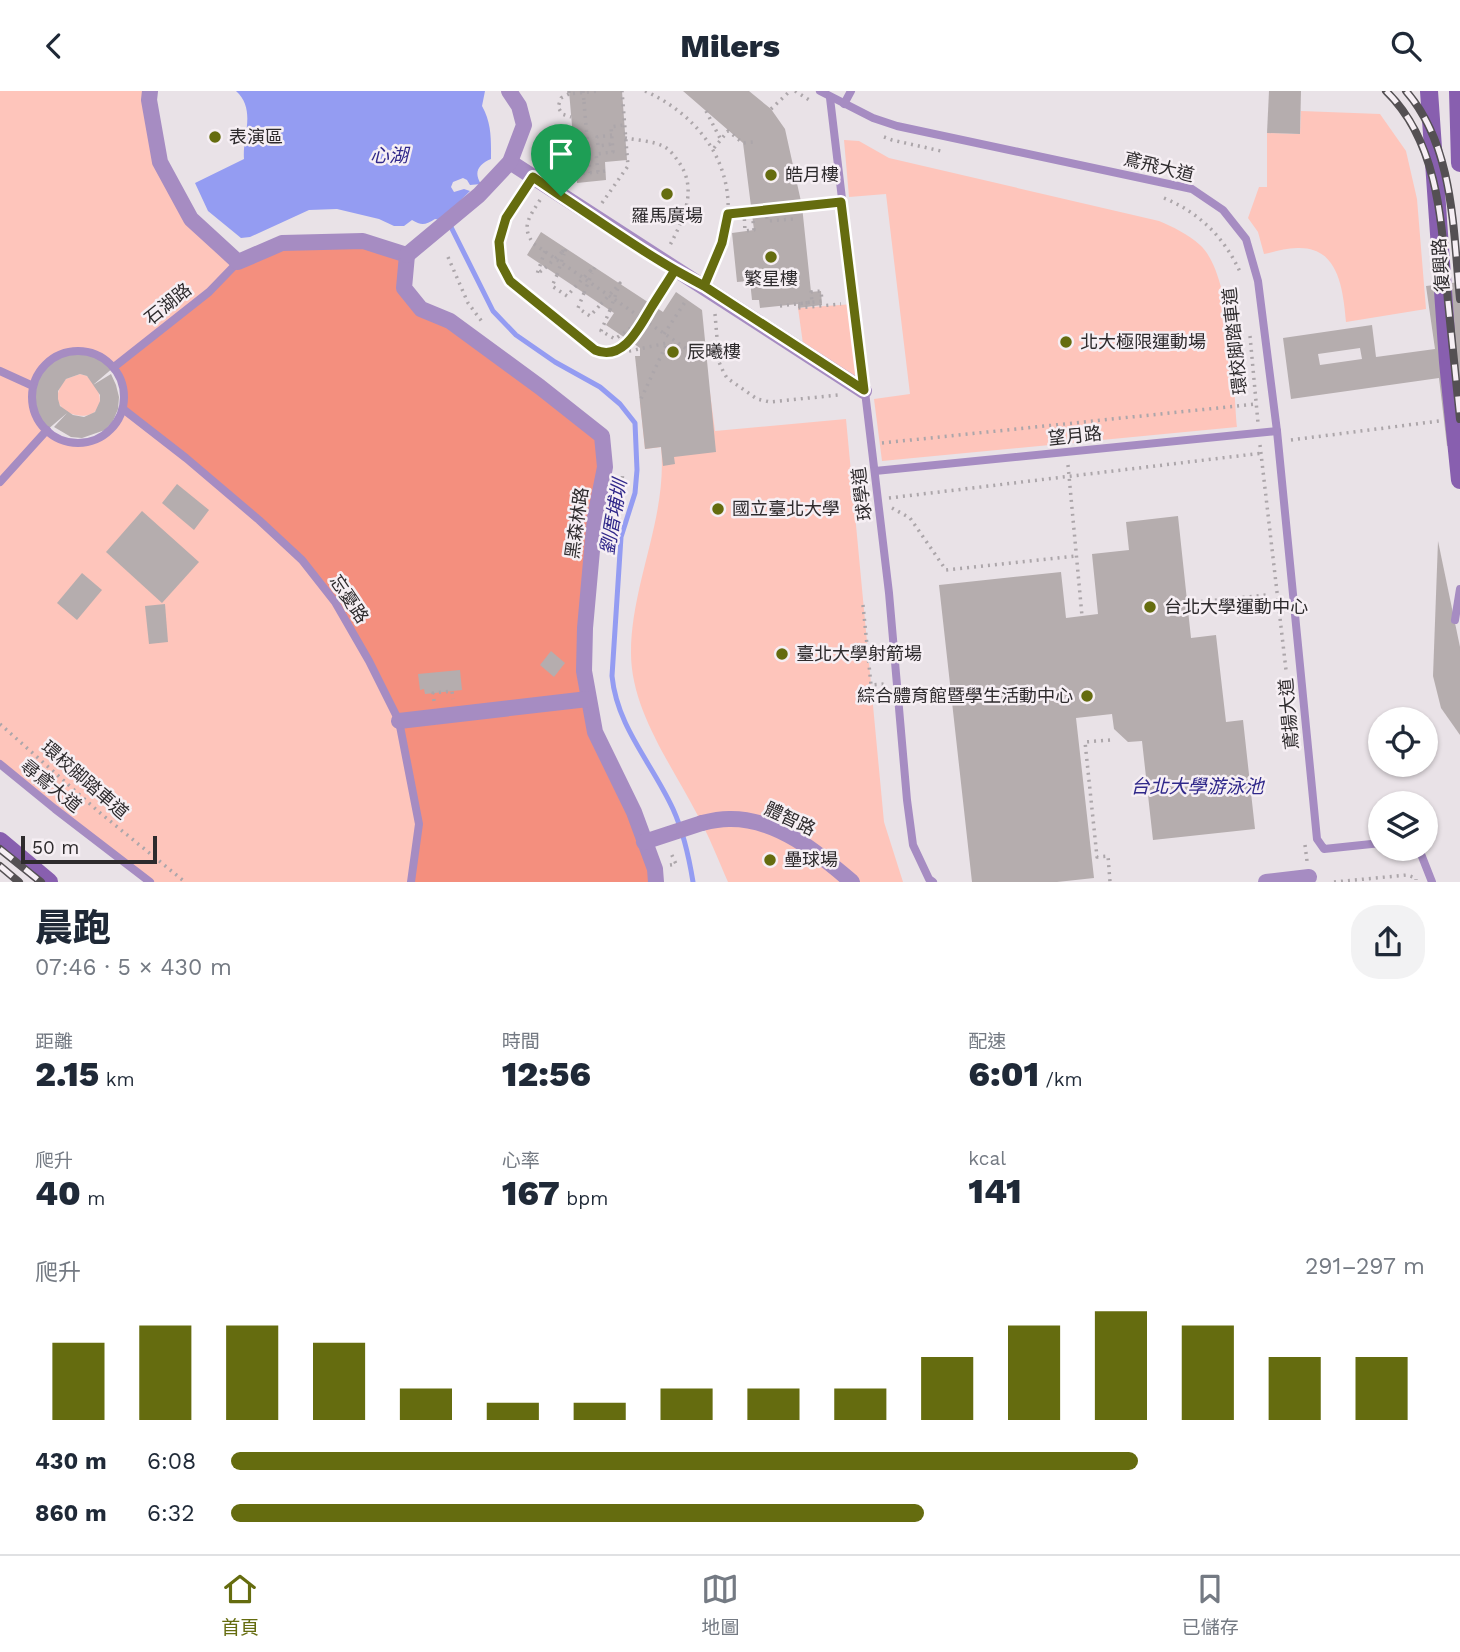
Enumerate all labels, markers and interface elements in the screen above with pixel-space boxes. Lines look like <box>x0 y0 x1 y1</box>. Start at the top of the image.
icon: back <box>35 27 73 65</box>
text: Milers <box>680 27 780 65</box>
icon: search <box>1387 27 1425 65</box>
pin <box>531 124 591 196</box>
place label: 表演區 <box>229 126 283 147</box>
marker: 表演區 <box>207 129 223 145</box>
icon: arrive <box>542 135 580 173</box>
water label: 心湖 <box>370 144 411 167</box>
street label: 鳶飛大道 <box>1122 148 1197 185</box>
place label: 皓月樓 <box>785 164 839 185</box>
marker: 皓月樓 <box>763 167 779 183</box>
marker: 羅馬廣場 <box>659 186 675 202</box>
place label: 羅馬廣場 <box>631 205 703 226</box>
street label: 復興路 <box>1428 237 1453 293</box>
marker: 繁星樓 <box>763 249 779 265</box>
place label: 繁星樓 <box>744 268 798 289</box>
street label: 石湖路 <box>140 278 195 329</box>
street label: 環校脚踏車道 <box>1218 286 1251 396</box>
place label: 北大極限運動場 <box>1080 331 1206 352</box>
marker: 北大極限運動場 <box>1058 334 1074 350</box>
place label: 辰曦樓 <box>687 341 741 362</box>
marker: 辰曦樓 <box>665 344 681 360</box>
street label: 望月路 <box>1047 422 1103 449</box>
street label: 球學道 <box>848 466 875 522</box>
water label: 劉厝埔圳 <box>596 475 632 557</box>
street label: 黑森林路 <box>561 486 592 560</box>
place label: 國立臺北大學 <box>732 498 840 519</box>
marker: 國立臺北大學 <box>710 501 726 517</box>
street label: 忘憂路 <box>326 570 373 627</box>
place label: 台北大學運動中心 <box>1164 596 1308 617</box>
marker: 台北大學運動中心 <box>1142 599 1158 615</box>
place label: 臺北大學射箭場 <box>796 643 922 664</box>
marker: 臺北大學射箭場 <box>774 646 790 662</box>
street label: 鳶揚大道 <box>1275 677 1302 751</box>
place label: 綜合體育館暨學生活動中心 <box>857 685 1073 706</box>
marker: 綜合體育館暨學生活動中心 <box>1079 688 1095 704</box>
map controls <box>1368 707 1438 861</box>
button: locate <box>1368 707 1438 777</box>
street label: 環校脚踏車道 <box>38 736 133 823</box>
street label: 尋鳶大道 <box>17 755 86 816</box>
water label: 台北大學游泳池 <box>1130 775 1265 798</box>
button: layers <box>1368 791 1438 861</box>
street label: 體智路 <box>761 798 819 839</box>
scale bar <box>21 833 158 865</box>
text: 50 m <box>32 836 79 859</box>
place label: 壘球場 <box>784 849 838 870</box>
marker: 壘球場 <box>762 852 778 868</box>
button: share <box>1351 905 1425 979</box>
text: 晨跑 <box>35 906 111 950</box>
text: 07:46 · 5 × 430 m <box>35 954 232 981</box>
text: 距離 <box>35 1030 73 1053</box>
text: 時間 <box>502 1030 540 1053</box>
text: 配速 <box>968 1030 1006 1053</box>
text: 2.15 <box>35 1053 99 1095</box>
text: 12:56 <box>502 1053 591 1095</box>
text: 6:01 <box>968 1053 1039 1095</box>
text: km <box>99 1068 135 1091</box>
text: /km <box>1039 1068 1083 1091</box>
text: kcal <box>968 1147 1006 1170</box>
text: 爬升 <box>35 1149 73 1172</box>
text: 心率 <box>502 1149 540 1172</box>
text: 141 <box>968 1170 1022 1212</box>
text: 40 <box>35 1172 81 1214</box>
text: 167 <box>502 1172 560 1214</box>
text: m <box>81 1187 105 1210</box>
text: bpm <box>560 1187 608 1210</box>
text: 291–297 m <box>1305 1253 1425 1280</box>
text: 爬升 <box>35 1259 81 1286</box>
text: 430 m <box>35 1448 107 1475</box>
text: 6:08 <box>147 1448 196 1475</box>
text: 860 m <box>35 1500 107 1527</box>
text: 6:32 <box>147 1500 195 1527</box>
tab: 首頁 <box>221 1570 259 1639</box>
tab: 地圖 <box>701 1570 740 1639</box>
tab: 已儲存 <box>1182 1570 1239 1639</box>

